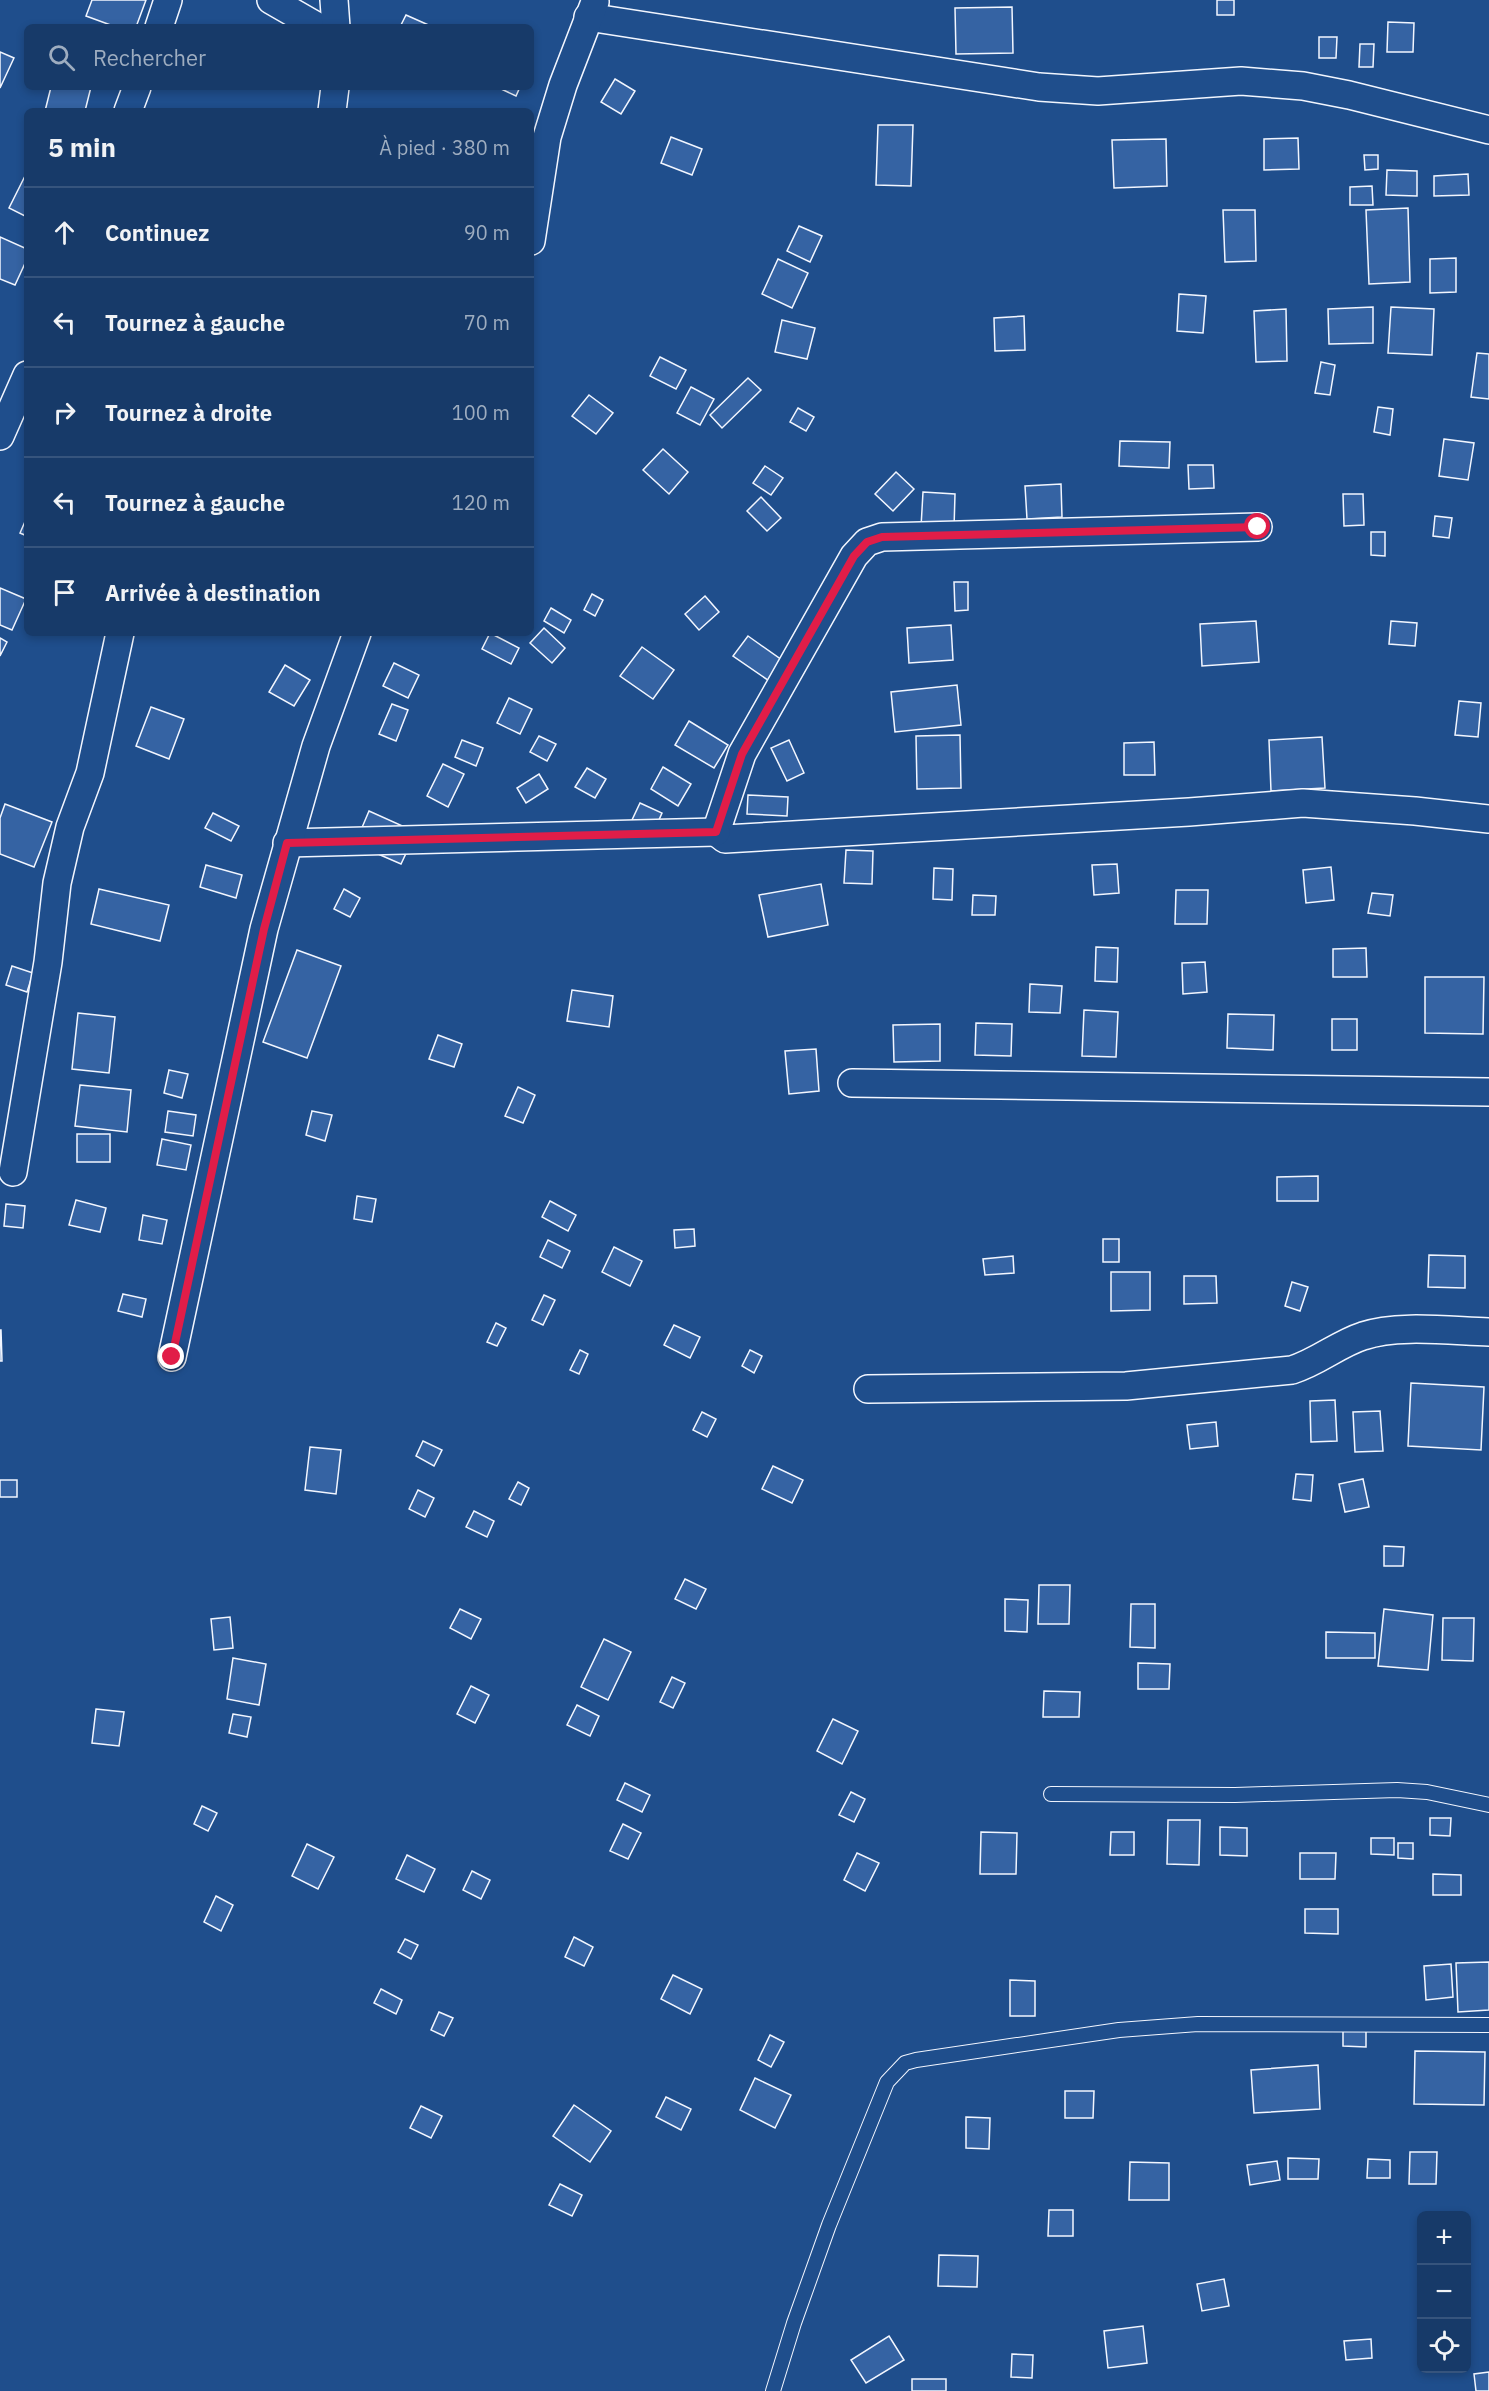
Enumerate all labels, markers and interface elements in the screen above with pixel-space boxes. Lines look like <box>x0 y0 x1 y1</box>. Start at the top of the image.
search box <box>24 24 534 90</box>
icon: search <box>45 41 78 74</box>
text: Rechercher <box>93 43 206 72</box>
text: 5 min <box>48 130 116 164</box>
text: À pied · 380 m <box>379 134 510 161</box>
icon: ahead <box>48 216 81 249</box>
text: Continuez <box>105 218 209 247</box>
text: 90 m <box>464 219 510 246</box>
icon: left <box>48 306 81 339</box>
text: Tournez à gauche <box>105 308 285 337</box>
text: 70 m <box>464 309 510 336</box>
icon: right <box>48 396 81 429</box>
text: Tournez à droite <box>105 398 272 427</box>
text: 100 m <box>452 399 510 426</box>
icon: left <box>48 486 81 519</box>
text: Tournez à gauche <box>105 488 285 517</box>
text: 120 m <box>452 489 510 516</box>
route start <box>1244 513 1270 539</box>
icon: arrive <box>48 576 81 609</box>
text: Arrivée à destination <box>105 578 321 607</box>
route end <box>158 1343 184 1369</box>
map controls <box>1417 2211 1471 2373</box>
button: + <box>1417 2211 1471 2265</box>
button: − <box>1417 2265 1471 2319</box>
button: locate <box>1417 2319 1471 2373</box>

